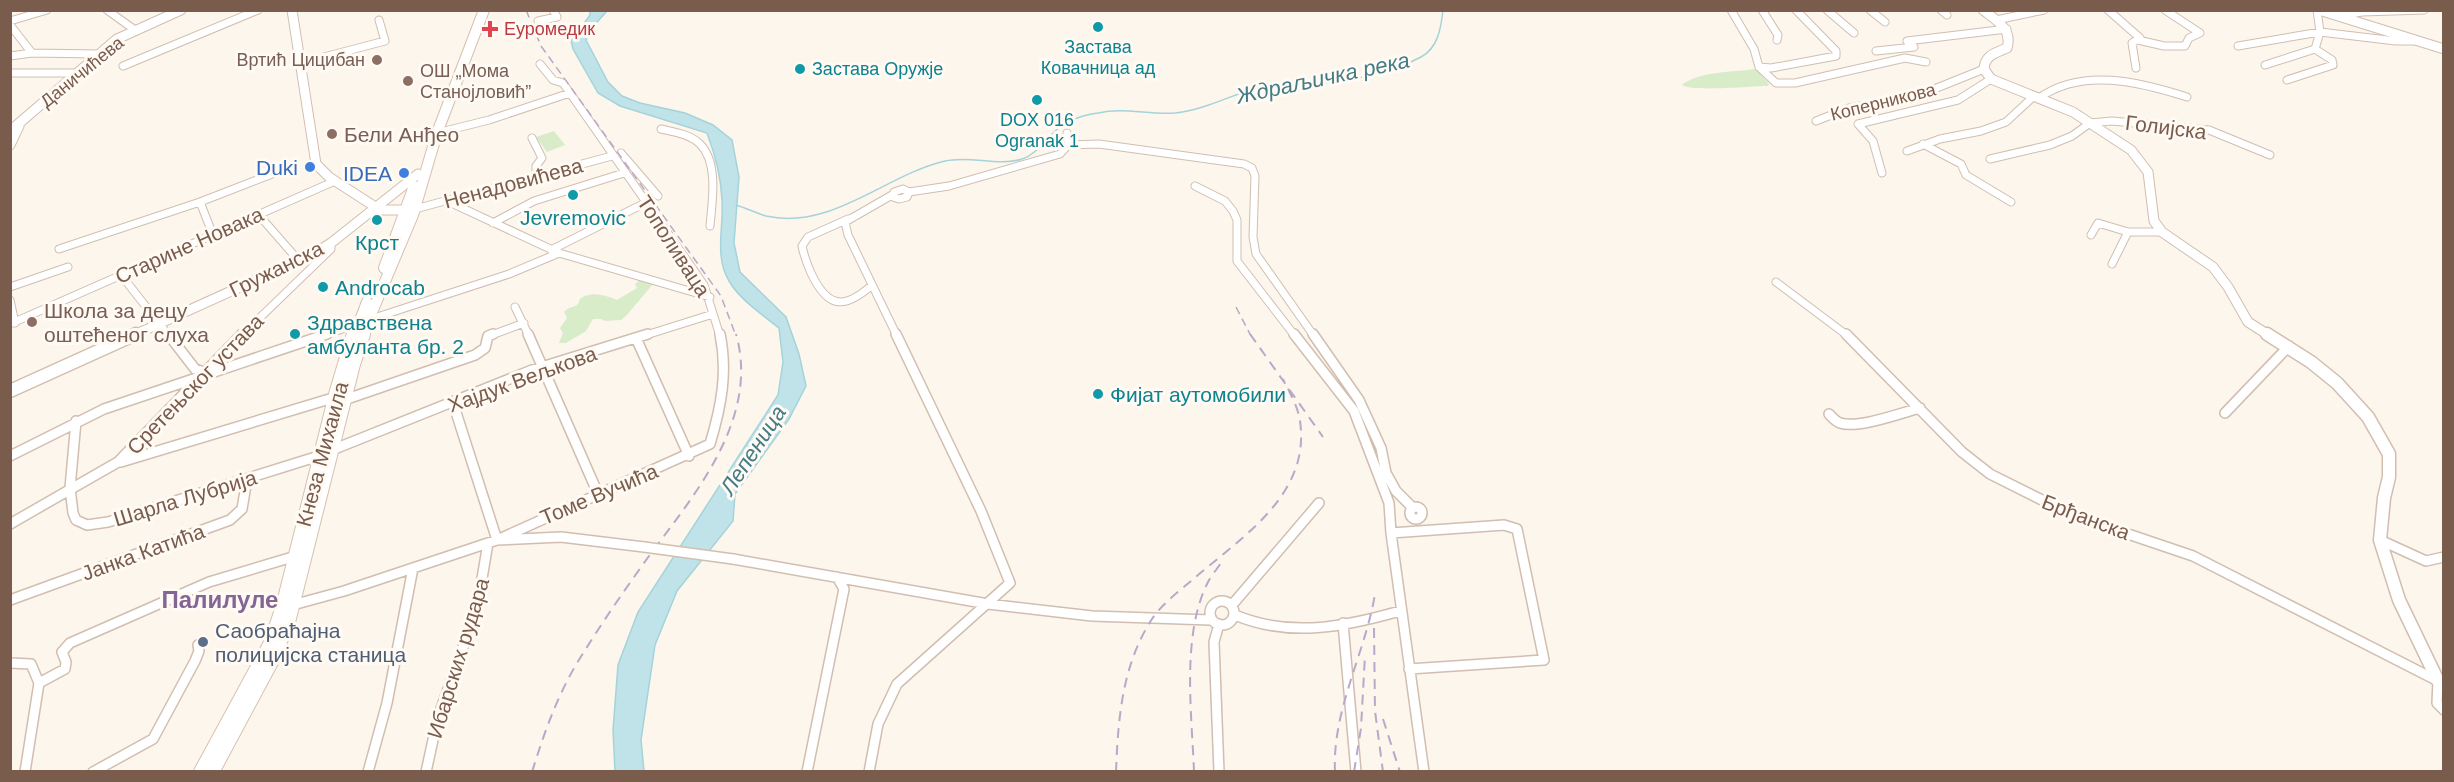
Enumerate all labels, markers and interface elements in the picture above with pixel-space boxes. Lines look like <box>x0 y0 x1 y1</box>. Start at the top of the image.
place label: Еуромедик <box>504 19 595 39</box>
marker: Еуромедик <box>481 20 499 38</box>
marker: Застава Ковачница ад <box>1091 20 1105 34</box>
street label: Даничићева <box>36 32 128 112</box>
place label: Застава Ковачница ад <box>1041 37 1156 78</box>
water label: Ждраљичка река <box>1233 47 1412 109</box>
place label: Вртић Цицибан <box>236 50 365 70</box>
marker: Вртић Цицибан <box>370 53 384 67</box>
place label: Застава Оружје <box>812 59 943 79</box>
place label: ОШ „Мома Станојловић” <box>420 61 531 102</box>
marker: Застава Оружје <box>793 62 807 76</box>
marker: ОШ „Мома Станојловић” <box>401 74 415 88</box>
street label: Коперникова <box>1828 79 1939 125</box>
marker: DOX 016 Ogranak 1 <box>1030 93 1044 107</box>
place label: DOX 016 Ogranak 1 <box>995 110 1079 151</box>
street label: Голијска <box>2124 111 2208 143</box>
place label: Бели Анђео <box>344 123 459 146</box>
marker: Бели Анђео <box>325 127 339 141</box>
street label: Ненадовићева <box>441 153 585 213</box>
place label: Duki <box>256 156 298 179</box>
marker: Duki <box>303 160 317 174</box>
place label: IDEA <box>343 162 392 185</box>
marker: IDEA <box>397 166 411 180</box>
marker: Jevremovic <box>566 188 580 202</box>
street label: Тополиваца <box>633 191 715 301</box>
street label: Старине Новака <box>111 202 267 288</box>
place label: Jevremovic <box>520 206 626 229</box>
marker: Крст <box>370 213 384 227</box>
place label: Крст <box>355 231 399 254</box>
street label: Гружанска <box>225 236 327 302</box>
place label: Androcab <box>335 276 425 299</box>
marker: Androcab <box>316 280 330 294</box>
place label: Школа за децу оштећеног слуха <box>44 299 209 346</box>
street label: Сретењског устава <box>122 309 268 459</box>
place label: Здравствена амбуланта бр. 2 <box>307 311 464 358</box>
marker: Школа за децу оштећеног слуха <box>25 315 39 329</box>
marker: Здравствена амбуланта бр. 2 <box>288 327 302 341</box>
street label: Хајдук Вељкова <box>445 341 600 417</box>
street label: Кнеза Михаила <box>292 379 352 529</box>
place label: Фијат аутомобили <box>1110 383 1286 406</box>
marker: Фијат аутомобили <box>1091 387 1105 401</box>
water label: Лепеница <box>714 401 791 501</box>
street label: Томе Вучића <box>537 459 661 529</box>
street label: Шарла Лубрија <box>111 465 260 531</box>
street label: Брђанска <box>2039 490 2133 544</box>
street label: Јанка Катића <box>78 519 208 585</box>
street label: Ибарских рудара <box>423 575 493 741</box>
district label: Палилуле <box>162 586 278 613</box>
place label: Саобраћајна полицијска станица <box>215 619 407 666</box>
marker: Саобраћајна полицијска станица <box>196 635 210 649</box>

